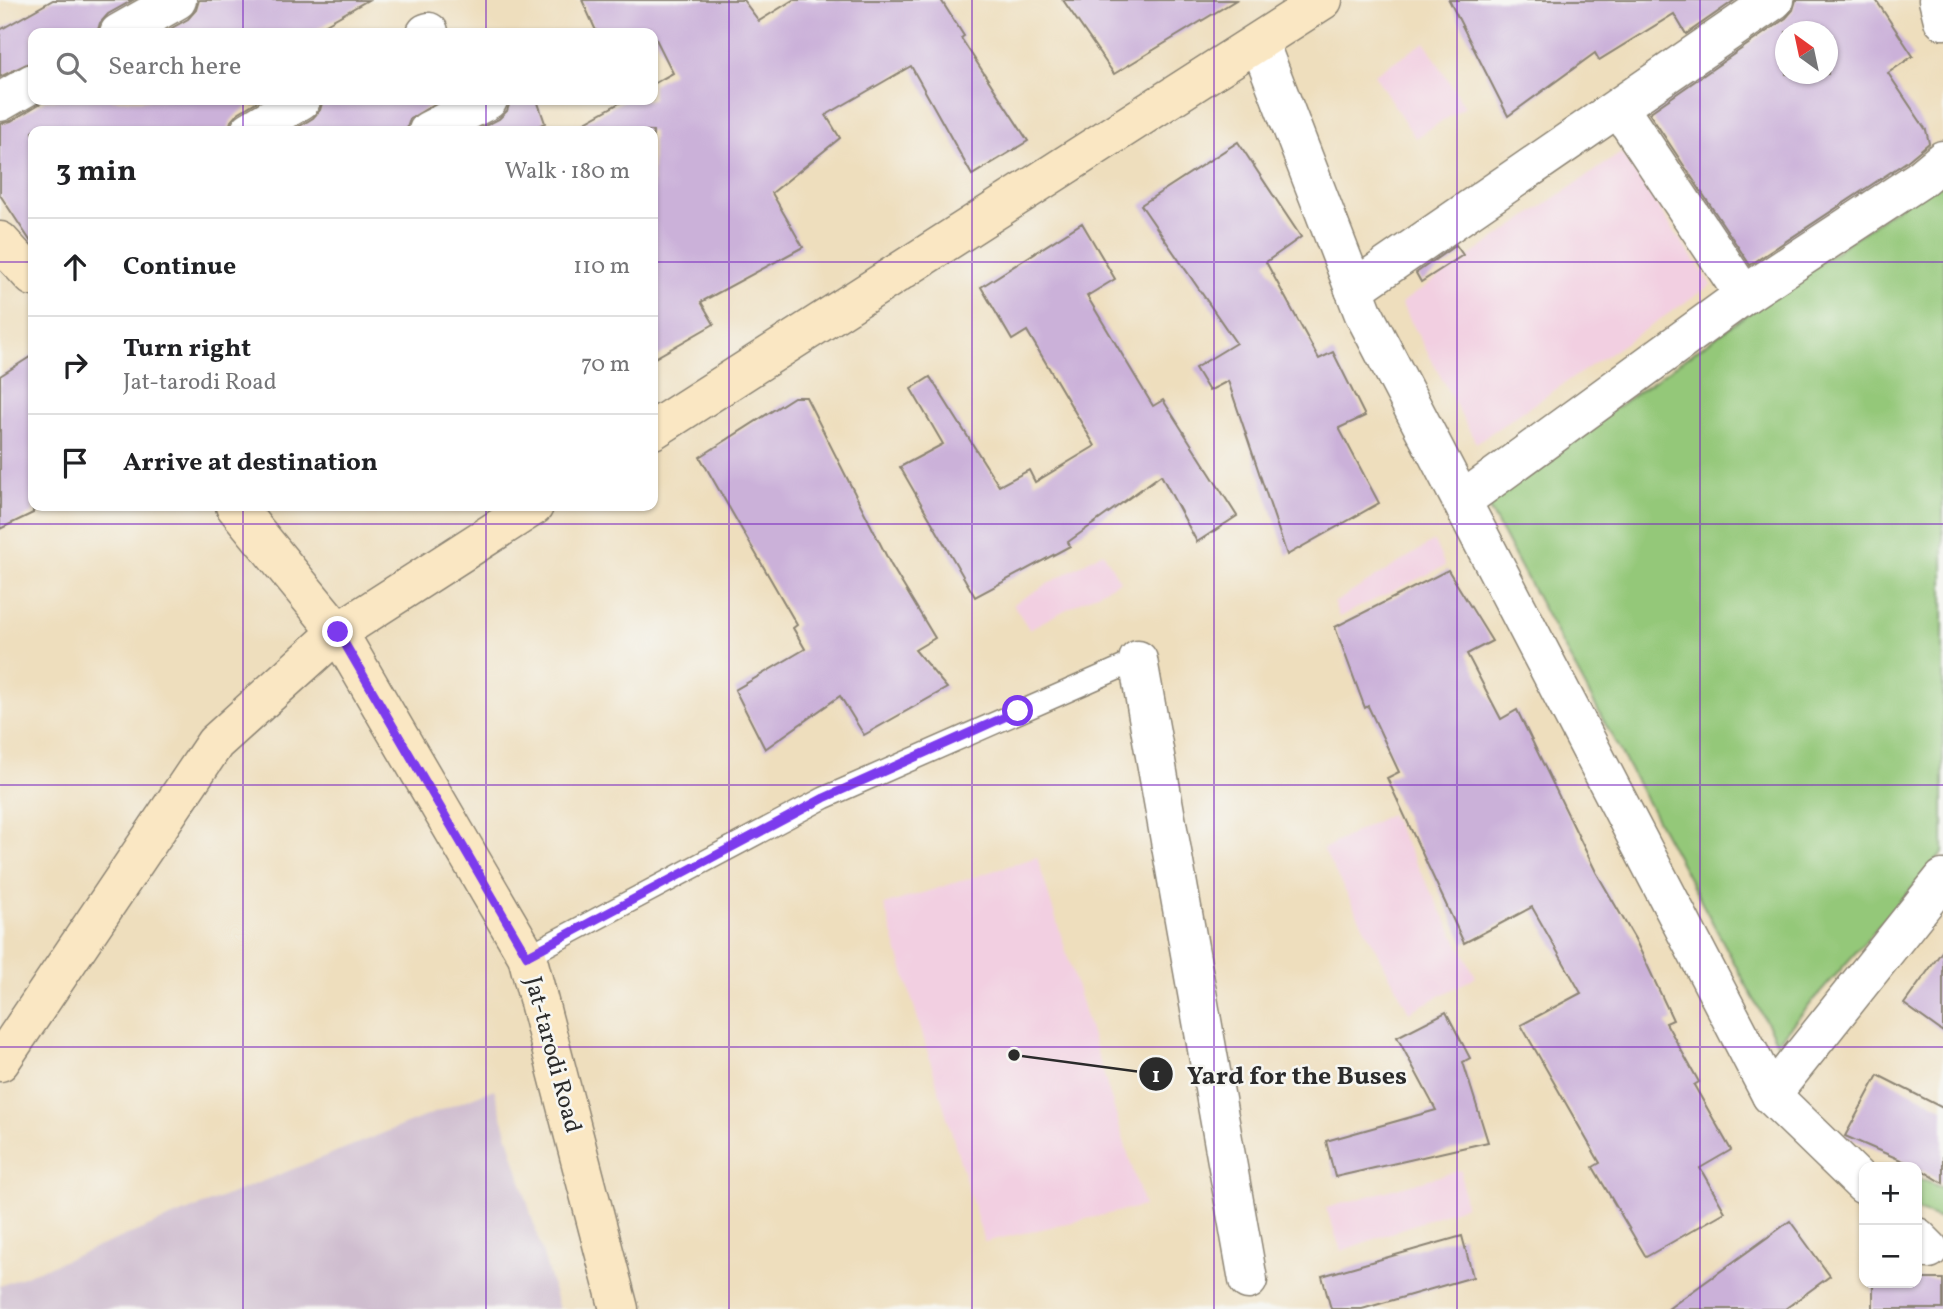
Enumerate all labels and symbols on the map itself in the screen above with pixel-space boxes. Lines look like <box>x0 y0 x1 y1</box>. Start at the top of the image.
north arrow <box>1775 21 1838 84</box>
route end <box>322 616 353 647</box>
route start <box>1002 695 1033 726</box>
street label: Jat-tarodi Road <box>515 973 589 1137</box>
callout: Yard for the Buses <box>1138 1051 1422 1098</box>
text: Yard for the Buses <box>1187 1059 1407 1095</box>
text: 1 <box>1152 1062 1160 1091</box>

